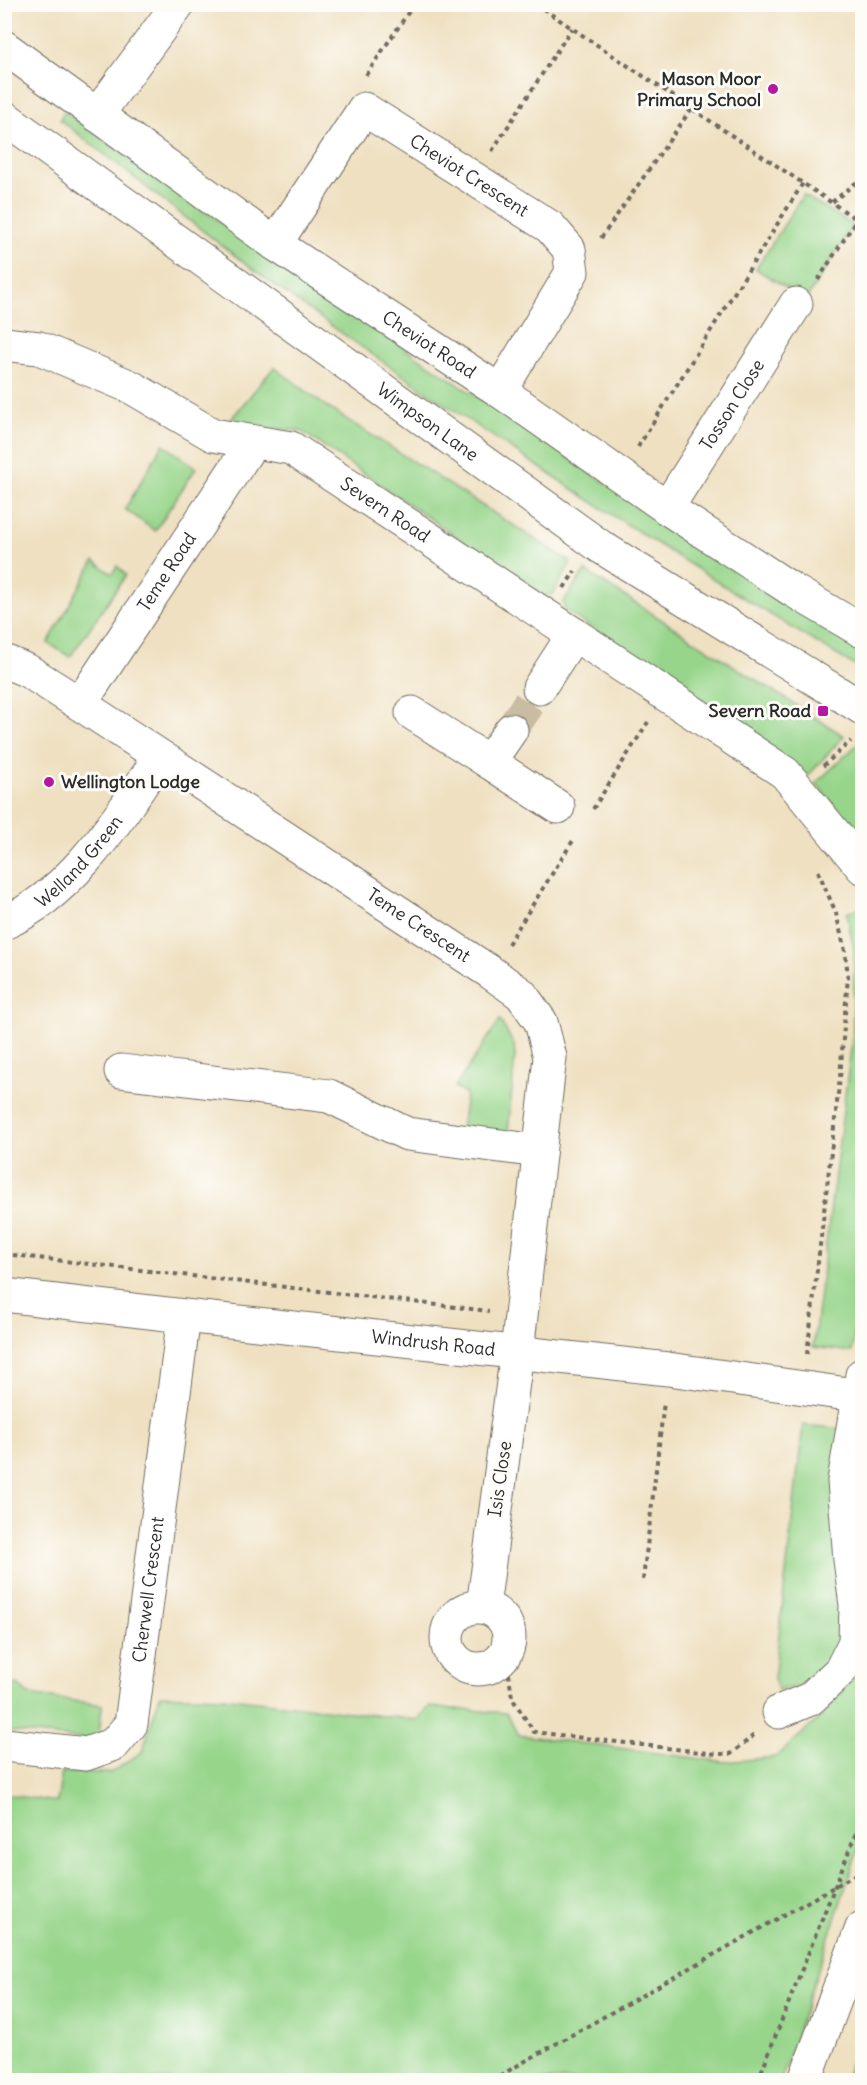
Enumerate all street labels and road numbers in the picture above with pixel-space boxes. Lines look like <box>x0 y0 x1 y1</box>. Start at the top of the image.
street label: Cheviot Crescent <box>405 129 533 221</box>
street label: Cheviot Road <box>378 305 481 383</box>
street label: Tosson Close <box>694 355 769 455</box>
street label: Wimpson Lane <box>373 377 483 466</box>
street label: Severn Road <box>336 472 435 548</box>
street label: Teme Road <box>132 528 201 616</box>
street label: Welland Green <box>30 811 127 913</box>
street label: Teme Crescent <box>363 883 475 967</box>
street label: Windrush Road <box>370 1325 497 1361</box>
street label: Isis Close <box>483 1439 516 1518</box>
street label: Cherwell Crescent <box>127 1515 169 1664</box>

